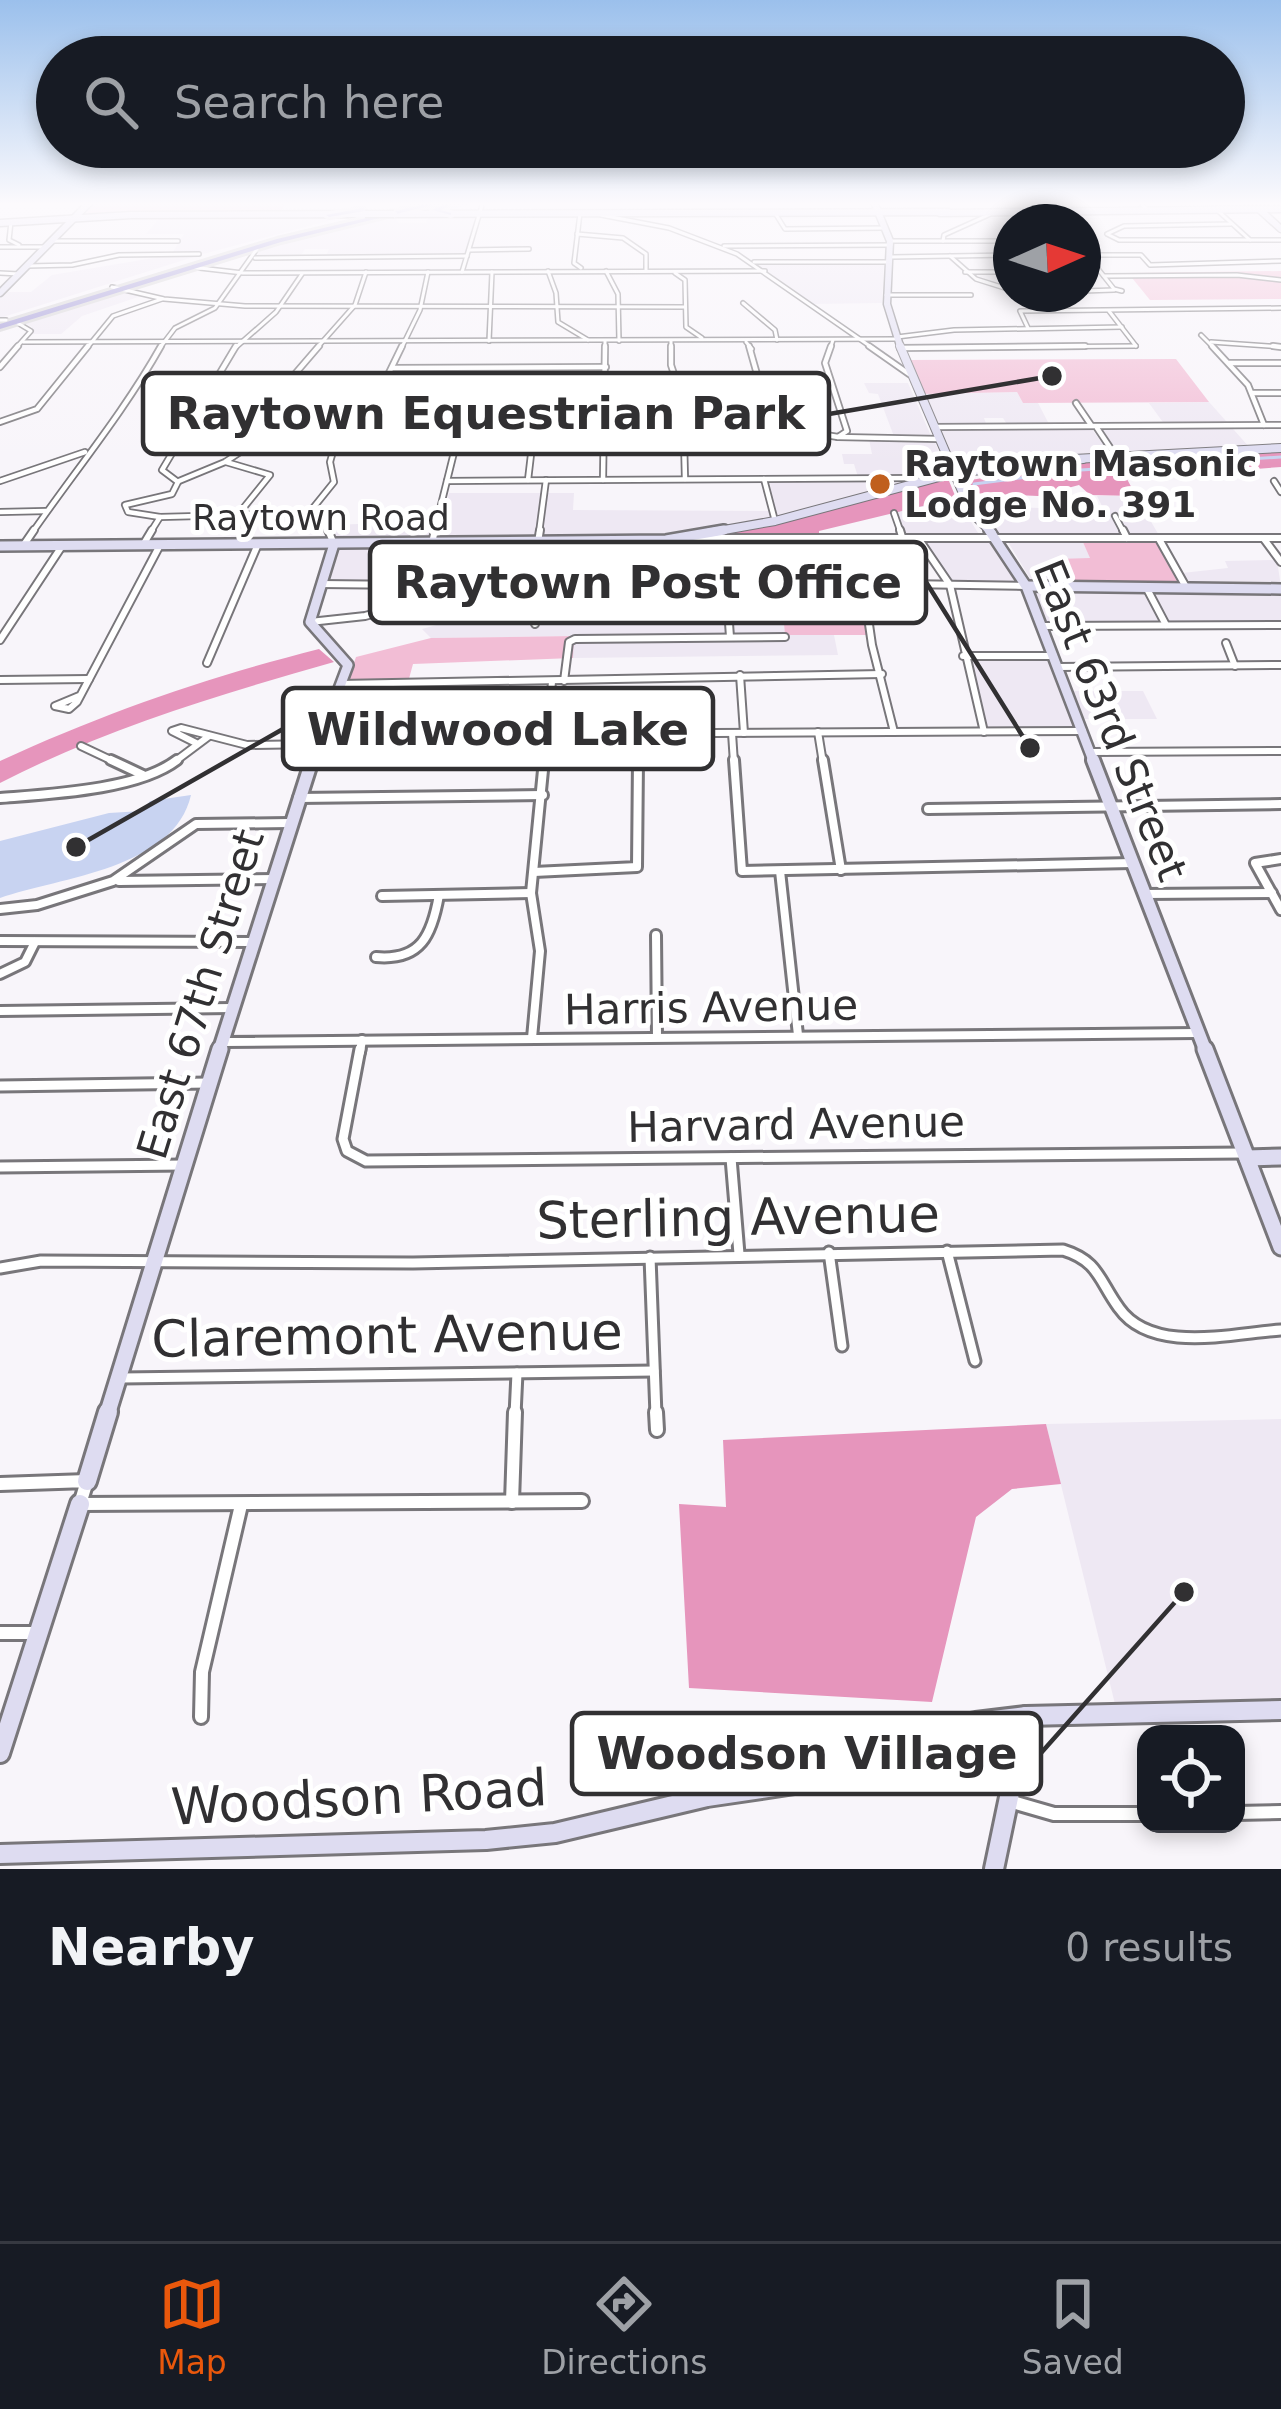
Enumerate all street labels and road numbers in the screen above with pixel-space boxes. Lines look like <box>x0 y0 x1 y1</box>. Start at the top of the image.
street label: Raytown Road <box>192 497 450 538</box>
street label: East 63rd Street <box>1024 553 1197 888</box>
street label: East 67th Street <box>127 824 274 1165</box>
street label: Harris Avenue <box>564 980 858 1035</box>
street label: Harvard Avenue <box>627 1097 965 1152</box>
street label: Sterling Avenue <box>536 1184 940 1251</box>
street label: Claremont Avenue <box>151 1302 623 1369</box>
street label: Woodson Road <box>169 1758 549 1837</box>

